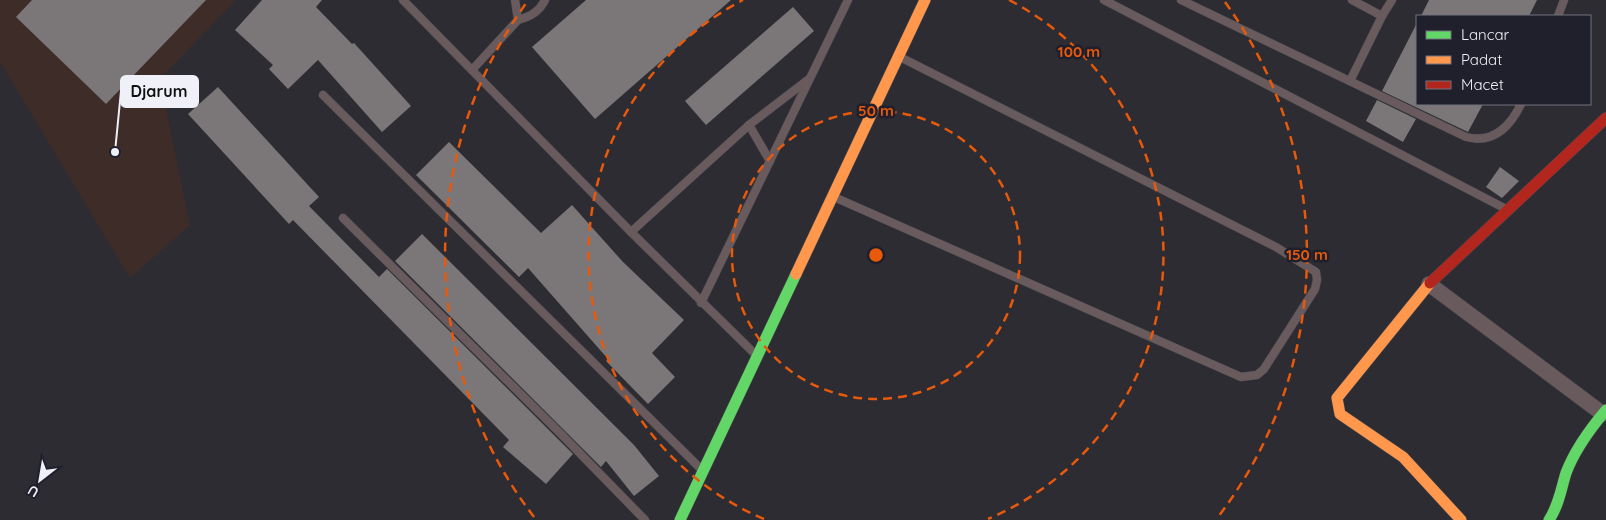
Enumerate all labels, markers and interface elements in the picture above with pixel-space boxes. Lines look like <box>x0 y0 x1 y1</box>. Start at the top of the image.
legend <box>1416 15 1591 105</box>
text: Lancar <box>1461 25 1510 44</box>
text: 100 m <box>1058 42 1100 61</box>
text: Padat <box>1461 50 1502 69</box>
text: Macet <box>1461 75 1504 94</box>
callout: Djarum <box>121 76 198 107</box>
text: Djarum <box>131 81 187 101</box>
text: 50 m <box>858 101 894 120</box>
text: 150 m <box>1286 245 1328 264</box>
centre of rings <box>867 246 885 264</box>
north arrow <box>15 455 65 505</box>
text: U <box>24 481 42 501</box>

